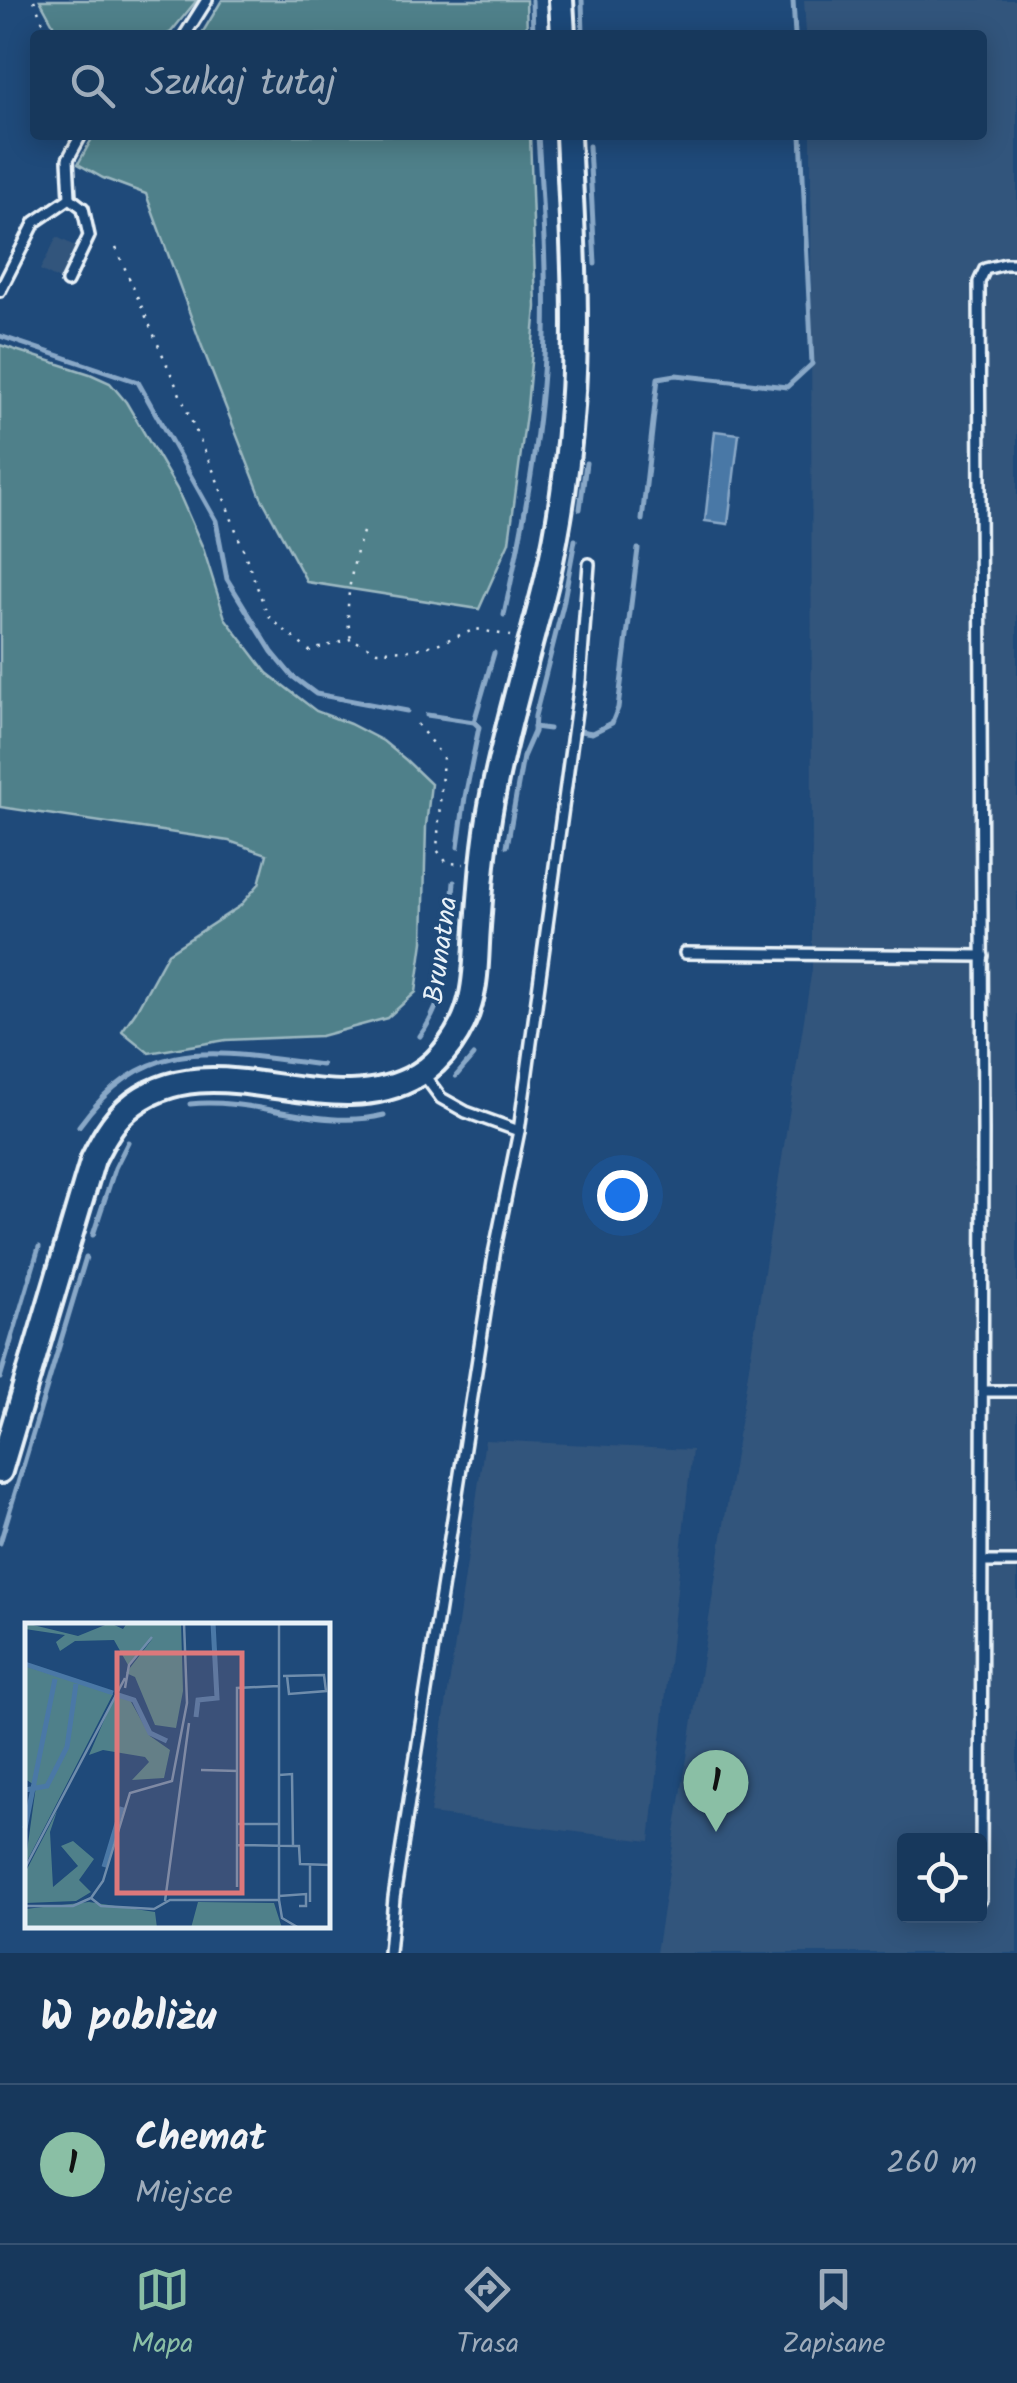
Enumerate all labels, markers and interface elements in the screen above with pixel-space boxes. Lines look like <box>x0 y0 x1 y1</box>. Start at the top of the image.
search box <box>30 30 987 140</box>
text: Szukaj tutaj <box>145 55 336 115</box>
icon: search <box>65 58 120 113</box>
street label: Brunatna <box>412 894 472 1006</box>
your location <box>597 1170 648 1221</box>
inset map <box>25 1623 330 1928</box>
pin: 1 <box>684 1750 748 1832</box>
map controls <box>897 1833 987 1923</box>
button: locate <box>897 1833 987 1923</box>
text: W pobliżu <box>40 1985 216 2052</box>
text: Chemat <box>135 2109 266 2169</box>
text: 1 <box>68 2139 77 2190</box>
text: 260 m <box>886 2139 977 2190</box>
text: Miejsce <box>135 2169 233 2220</box>
tab: Mapa <box>132 2262 193 2367</box>
tab: Trasa <box>457 2262 519 2367</box>
tab: Zapisane <box>782 2262 885 2367</box>

